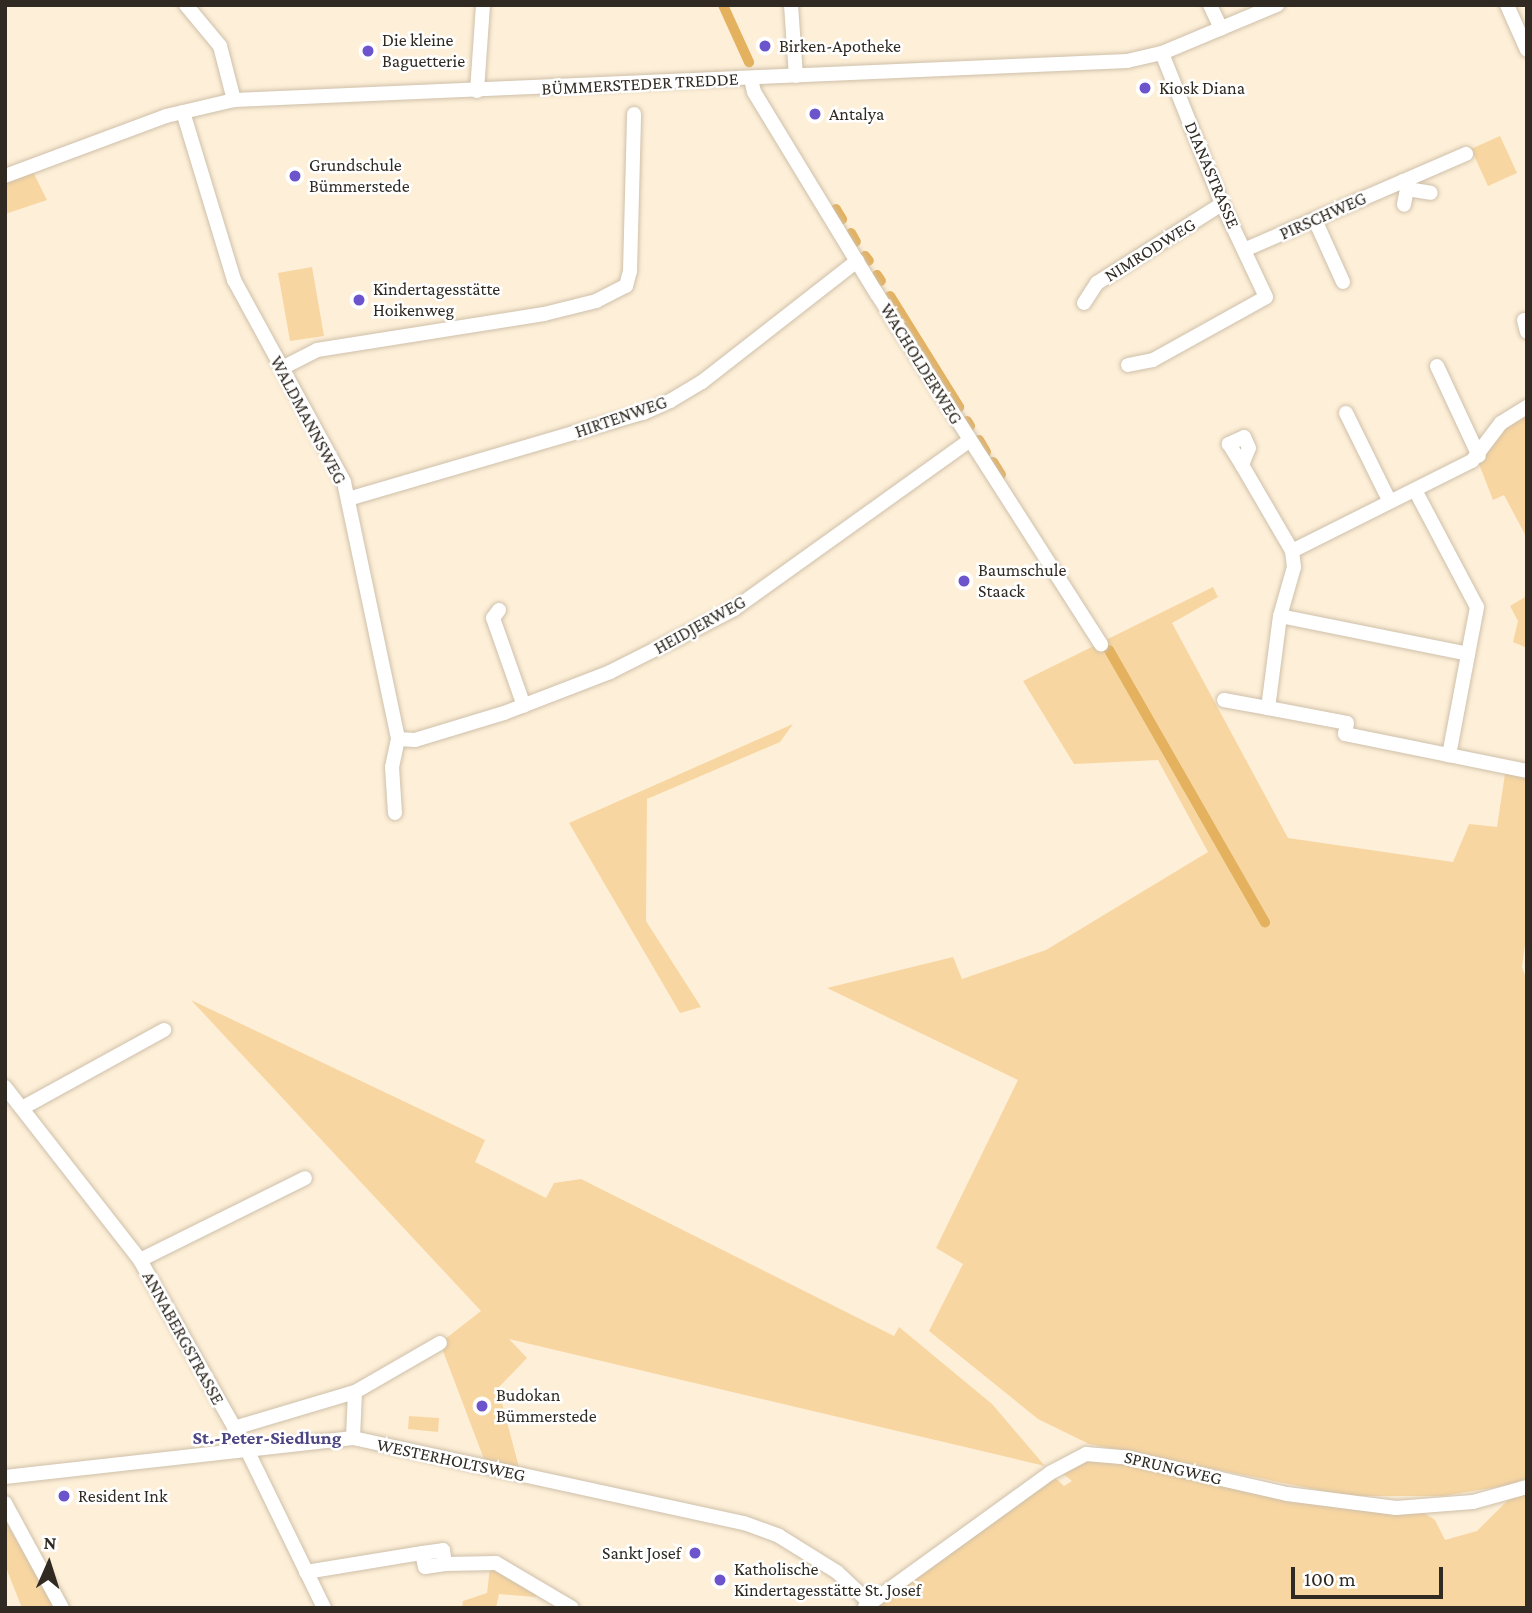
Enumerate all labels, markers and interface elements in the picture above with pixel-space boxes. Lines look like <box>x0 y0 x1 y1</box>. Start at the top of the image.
place label: Die kleine Baguetterie <box>382 30 465 72</box>
place label: Birken-Apotheke <box>779 35 901 57</box>
marker: Birken-Apotheke <box>757 38 773 54</box>
marker: Die kleine Baguetterie <box>360 43 376 59</box>
street label: BÜMMERSTEDER TREDDE <box>541 68 739 100</box>
place label: Kiosk Diana <box>1159 77 1245 99</box>
marker: Kiosk Diana <box>1137 80 1153 96</box>
place label: Antalya <box>829 103 884 125</box>
marker: Antalya <box>807 106 823 122</box>
street label: DIANASTRASSE <box>1180 118 1244 232</box>
place label: Grundschule Bümmerstede <box>309 155 410 198</box>
marker: Grundschule Bümmerstede <box>287 168 303 184</box>
street label: PIRSCHWEG <box>1276 187 1370 245</box>
street label: NIMRODWEG <box>1100 213 1200 287</box>
place label: Kindertagesstätte Hoikenweg <box>373 279 500 322</box>
marker: Kindertagesstätte Hoikenweg <box>351 292 367 308</box>
street label: WACHOLDERWEG <box>875 300 967 428</box>
street label: WALDMANNSWEG <box>265 352 351 488</box>
street label: HIRTENWEG <box>572 391 670 443</box>
place label: Baumschule Staack <box>978 560 1066 602</box>
marker: Baumschule Staack <box>956 573 972 589</box>
street label: HEIDJERWEG <box>650 591 750 659</box>
street label: ANNABERGSTRASSE <box>137 1268 229 1408</box>
place label: Budokan Bümmerstede <box>496 1385 597 1428</box>
marker: Budokan Bümmerstede <box>474 1398 490 1414</box>
district label: St.-Peter-Siedlung <box>193 1427 341 1449</box>
street label: WESTERHOLTSWEG <box>375 1434 527 1486</box>
street label: SPRUNGWEG <box>1122 1446 1224 1490</box>
place label: Resident Ink <box>78 1485 168 1507</box>
marker: Resident Ink <box>56 1488 72 1504</box>
north arrow <box>14 1529 84 1599</box>
text: N <box>43 1532 57 1553</box>
place label: Sankt Josef <box>602 1542 681 1564</box>
marker: Sankt Josef <box>687 1545 703 1561</box>
scale bar <box>1294 1554 1446 1598</box>
place label: Katholische Kindertagesstätte St. Josef <box>734 1559 921 1602</box>
text: 100 m <box>1304 1567 1356 1591</box>
marker: Katholische Kindertagesstätte St. Josef <box>712 1572 728 1588</box>

